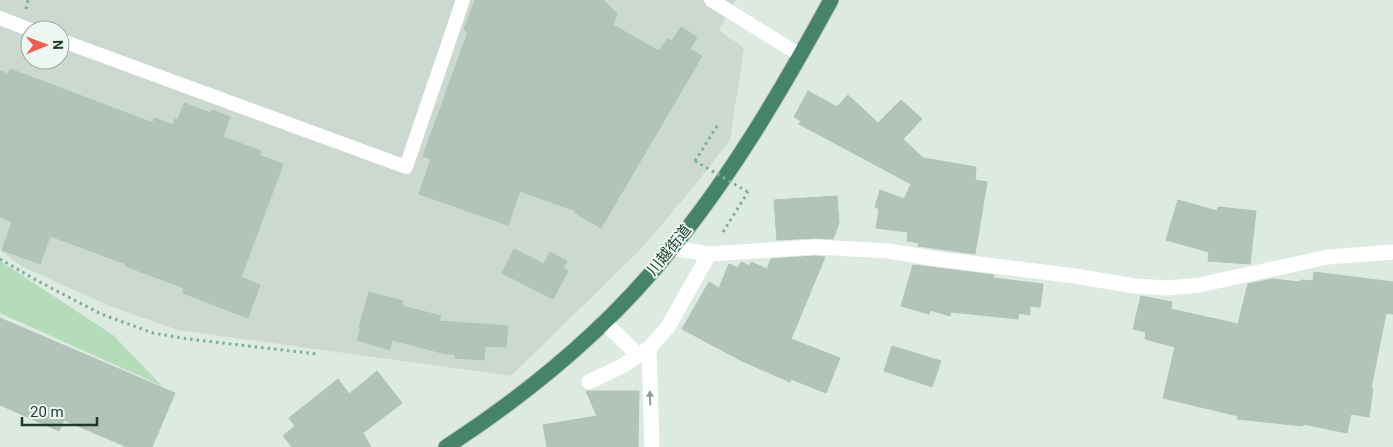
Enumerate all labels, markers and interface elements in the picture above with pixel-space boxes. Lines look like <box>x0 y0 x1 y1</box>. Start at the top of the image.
north arrow <box>20 20 70 70</box>
text: N <box>50 40 66 50</box>
street label: 川越街道 <box>643 221 695 279</box>
one-way arrow <box>646 390 654 406</box>
scale bar <box>22 394 98 426</box>
text: 20 m <box>30 403 64 421</box>

